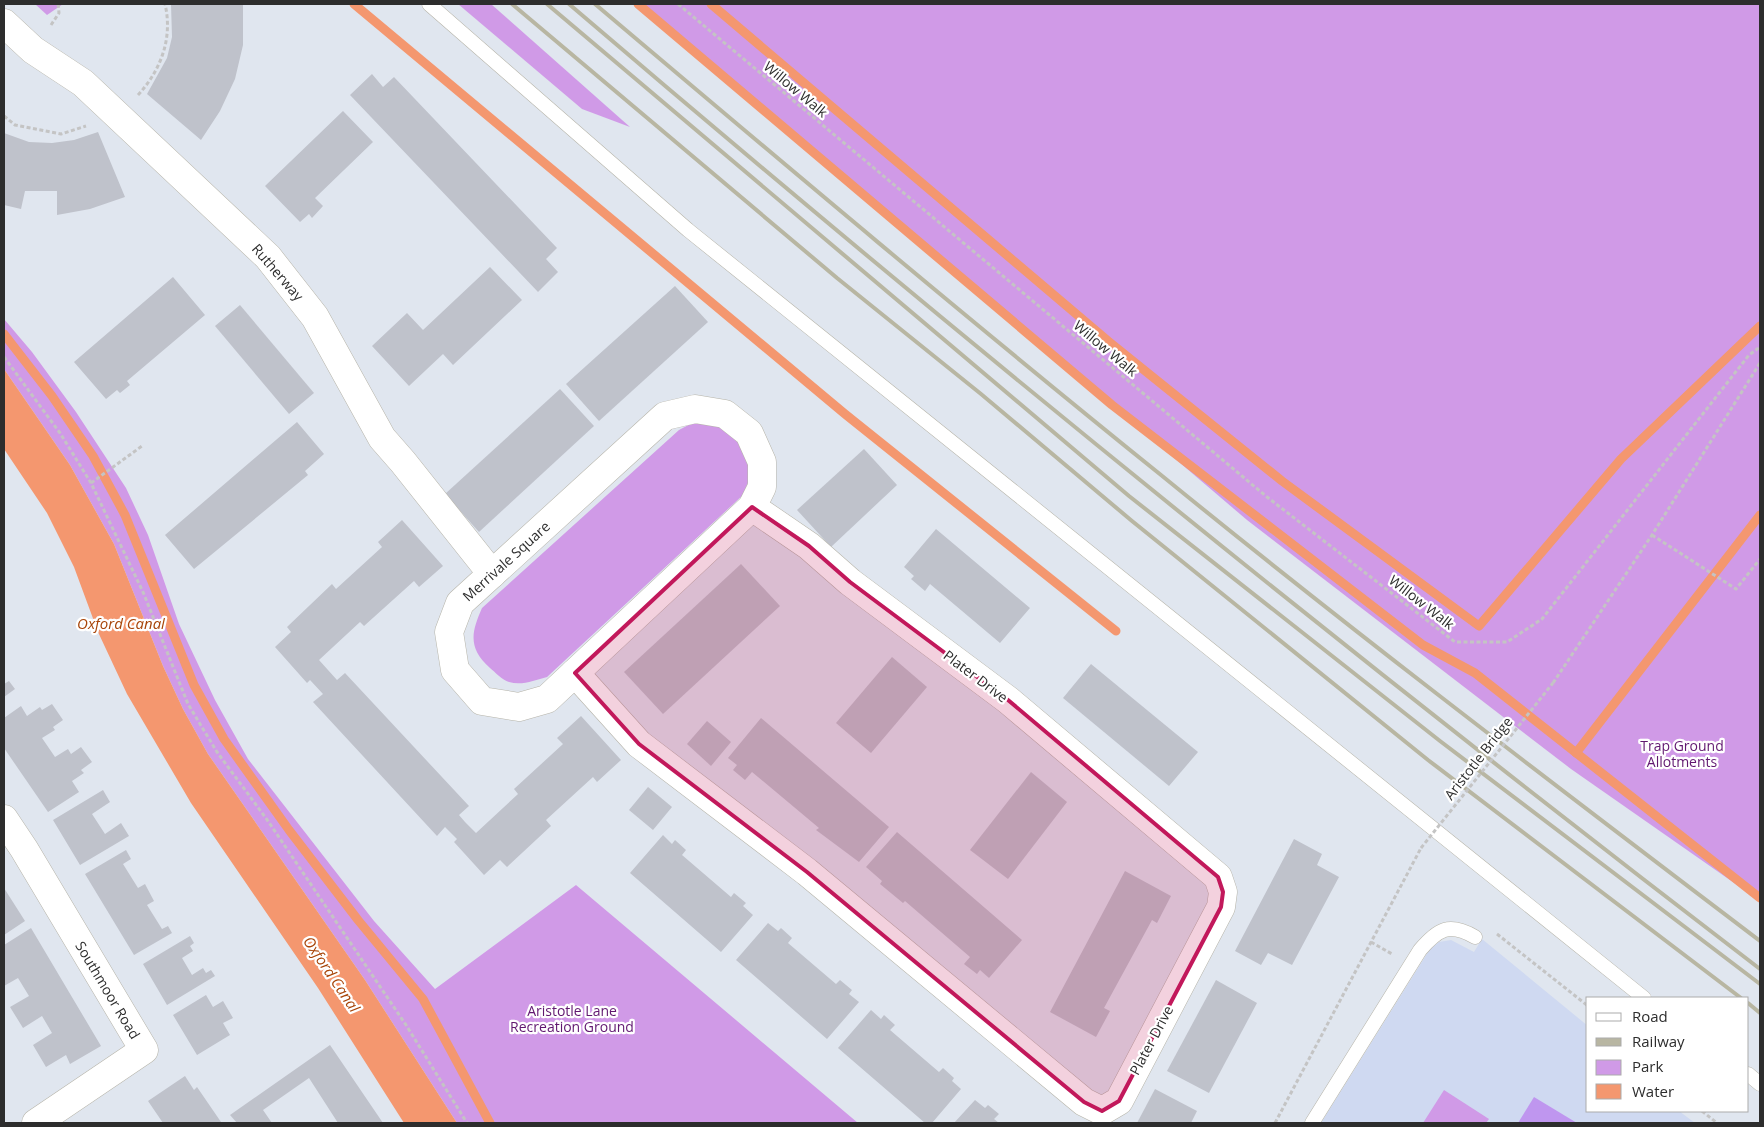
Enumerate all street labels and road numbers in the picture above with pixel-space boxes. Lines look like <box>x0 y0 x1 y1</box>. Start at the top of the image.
street label: Willow Walk <box>760 57 832 122</box>
street label: Rutherway <box>248 239 309 305</box>
street label: Willow Walk <box>1070 316 1142 381</box>
street label: Merrivale Square <box>458 517 554 605</box>
street label: Willow Walk <box>1385 570 1459 634</box>
street label: Plater Drive <box>940 645 1012 707</box>
street label: Aristotle Bridge <box>1440 712 1517 803</box>
street label: Southmoor Road <box>71 938 145 1042</box>
street label: Plater Drive <box>1125 1002 1177 1078</box>

